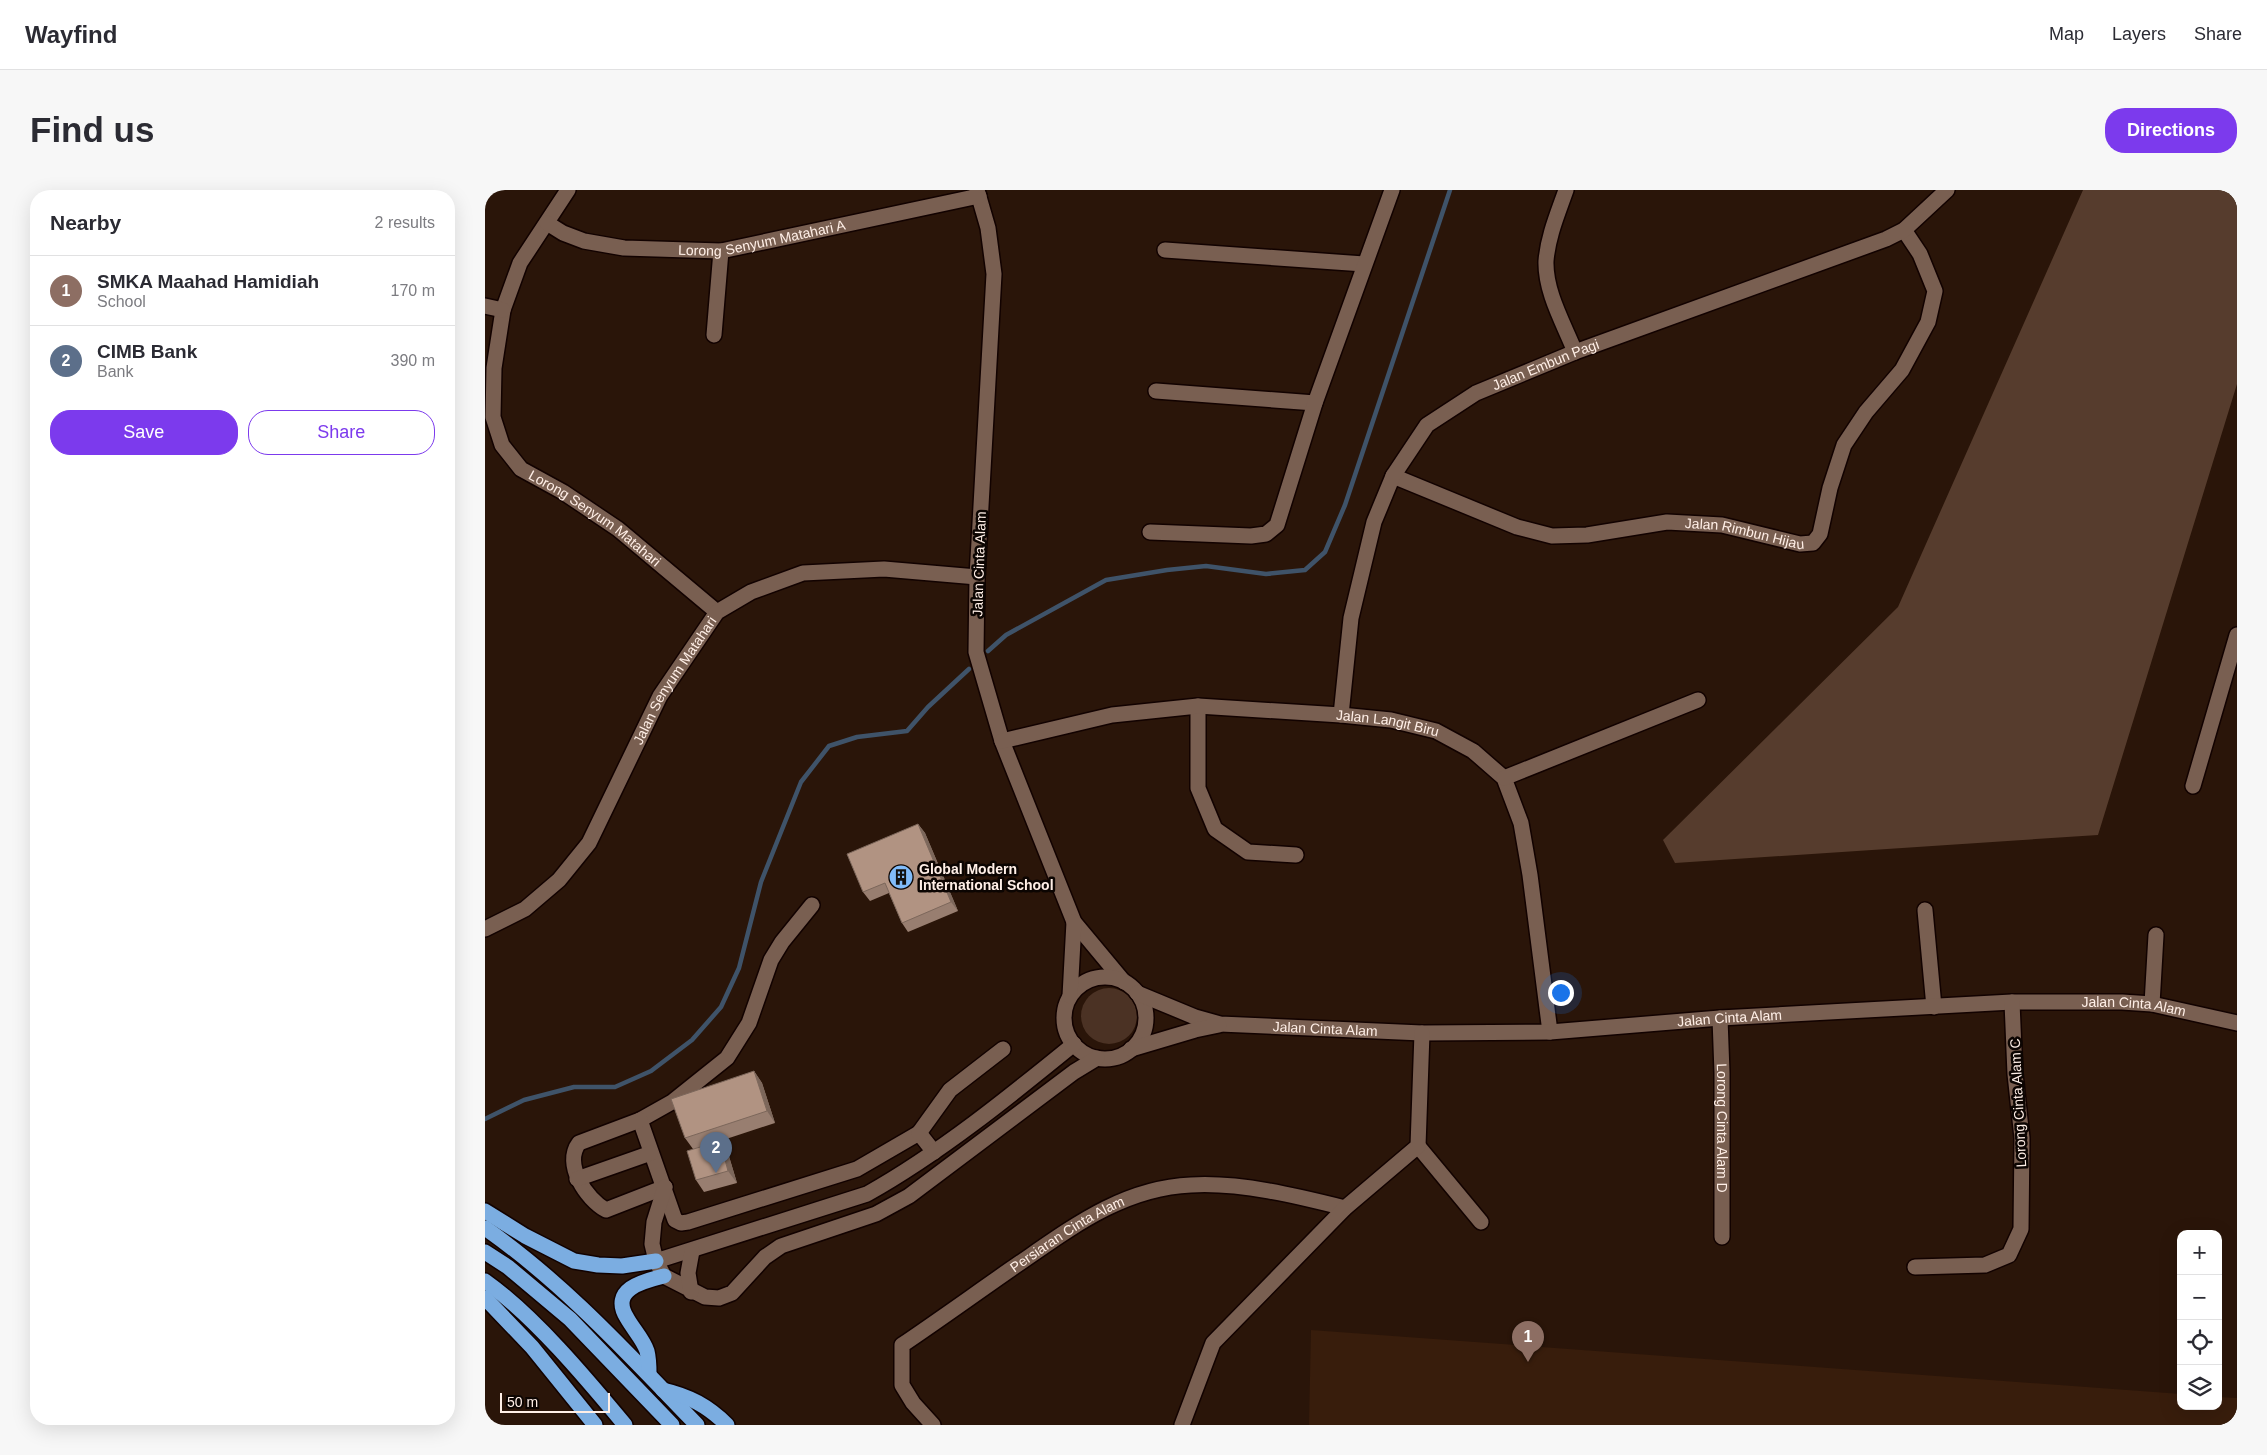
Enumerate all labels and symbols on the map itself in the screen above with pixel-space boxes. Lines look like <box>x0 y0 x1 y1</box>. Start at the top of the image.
street label: Lorong Senyum Matahari A <box>678 217 847 259</box>
street label: Jalan Embun Pagi <box>1490 336 1601 393</box>
street label: Lorong Senyum Matahari <box>526 467 664 569</box>
street label: Jalan Cinta Alam <box>969 511 989 617</box>
street label: Jalan Rimbun Hijau <box>1684 515 1805 552</box>
street label: Jalan Senyum Matahari <box>630 613 720 747</box>
street label: Jalan Langit Biru <box>1336 707 1441 739</box>
place label: Global Modern International School <box>919 861 1054 893</box>
building icon: Global Modern International School <box>888 864 914 890</box>
your location <box>1548 980 1574 1006</box>
street label: Jalan Cinta Alam <box>2081 994 2187 1019</box>
street label: Jalan Cinta Alam <box>1676 1007 1782 1030</box>
street label: Jalan Cinta Alam <box>1272 1018 1378 1039</box>
street label: Lorong Cinta Alam C <box>2007 1038 2029 1168</box>
street label: Lorong Cinta Alam D <box>1714 1063 1730 1193</box>
pin: 2 <box>700 1132 732 1173</box>
street label: Persiaran Cinta Alam <box>1007 1193 1127 1275</box>
pin: 1 <box>1512 1321 1544 1362</box>
scale bar <box>500 1390 610 1413</box>

